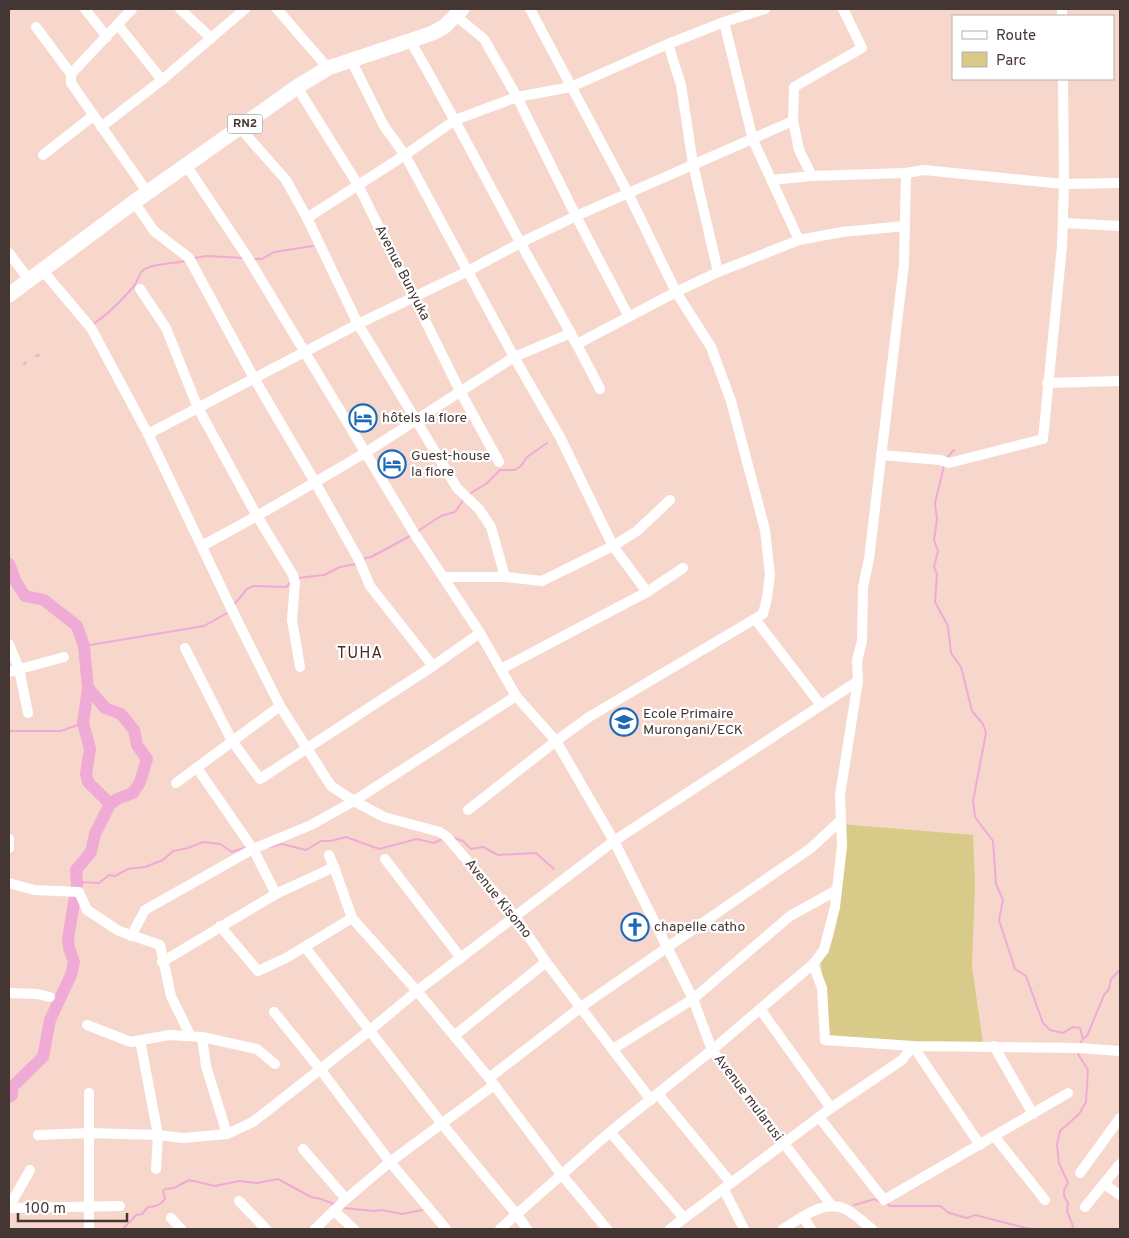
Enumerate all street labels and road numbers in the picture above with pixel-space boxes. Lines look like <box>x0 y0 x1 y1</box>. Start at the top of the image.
road number: RN2 <box>228 115 262 134</box>
street label: Avenue Bunyuka <box>371 222 433 324</box>
street label: Avenue Kisomo <box>461 856 535 942</box>
street label: Avenue mularusi <box>710 1051 786 1145</box>

